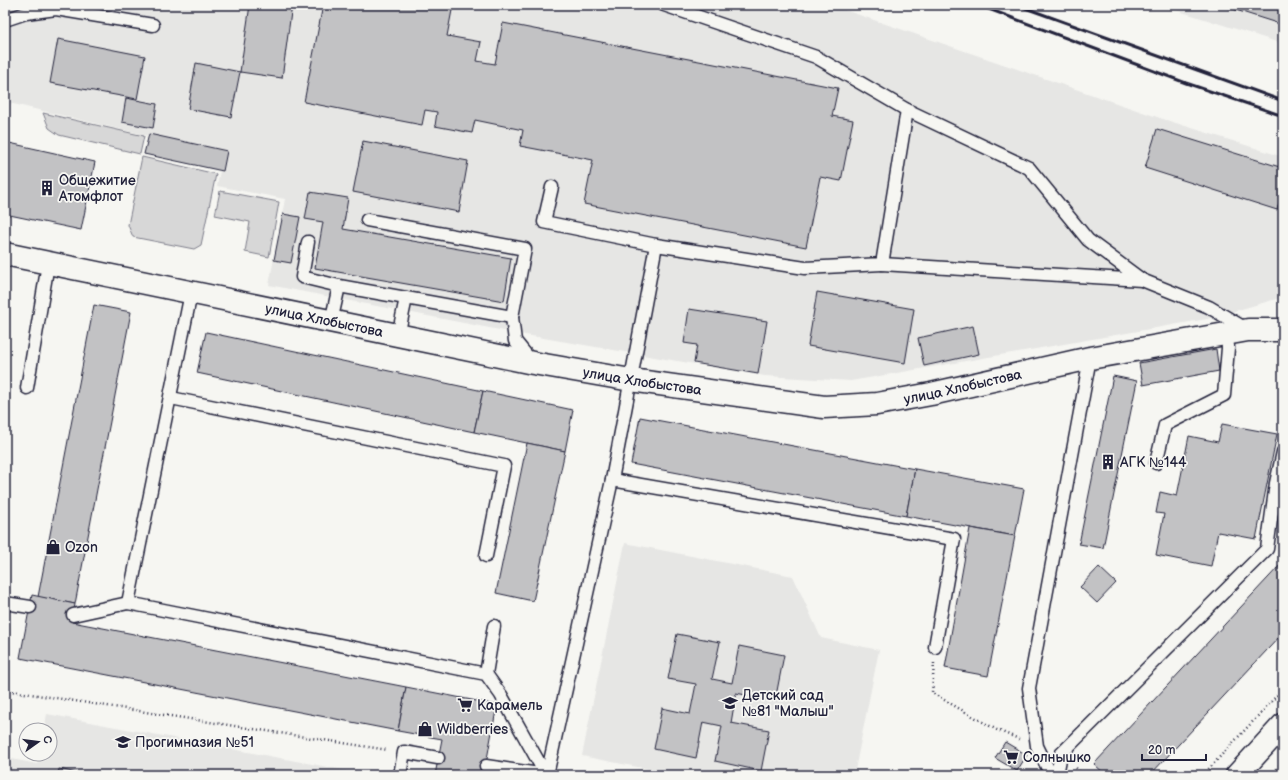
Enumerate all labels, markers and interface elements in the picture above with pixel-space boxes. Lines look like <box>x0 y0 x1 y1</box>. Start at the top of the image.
place label: Общежитие Атомфлот <box>58 172 136 205</box>
building icon: Общежитие Атомфлот <box>38 179 56 197</box>
street label: улица Хлобыстова <box>264 300 385 341</box>
street label: улица Хлобыстова <box>582 364 704 399</box>
street label: улица Хлобыстова <box>902 366 1024 408</box>
building icon: АГК №144 <box>1099 453 1117 471</box>
place label: АГК №144 <box>1119 454 1187 471</box>
shop icon: Ozon <box>44 538 62 556</box>
place label: Ozon <box>65 539 98 556</box>
place label: Детский сад №81 "Малыш" <box>742 687 834 720</box>
school or university icon: Детский сад №81 "Малыш" <box>721 694 739 712</box>
supermarket icon: Карамель <box>456 696 474 714</box>
place label: Карамель <box>477 697 542 714</box>
shop icon: Wildberries <box>416 720 434 738</box>
place label: Wildberries <box>437 721 508 738</box>
north arrow <box>18 722 58 762</box>
school or university icon: Прогимназия №51 <box>114 733 132 751</box>
text: С <box>40 734 55 745</box>
place label: Прогимназия №51 <box>135 734 254 751</box>
scale bar <box>1142 736 1206 762</box>
text: 20 m <box>1148 743 1175 758</box>
supermarket icon: Солнышко <box>1002 748 1020 766</box>
place label: Солнышко <box>1023 749 1091 766</box>

